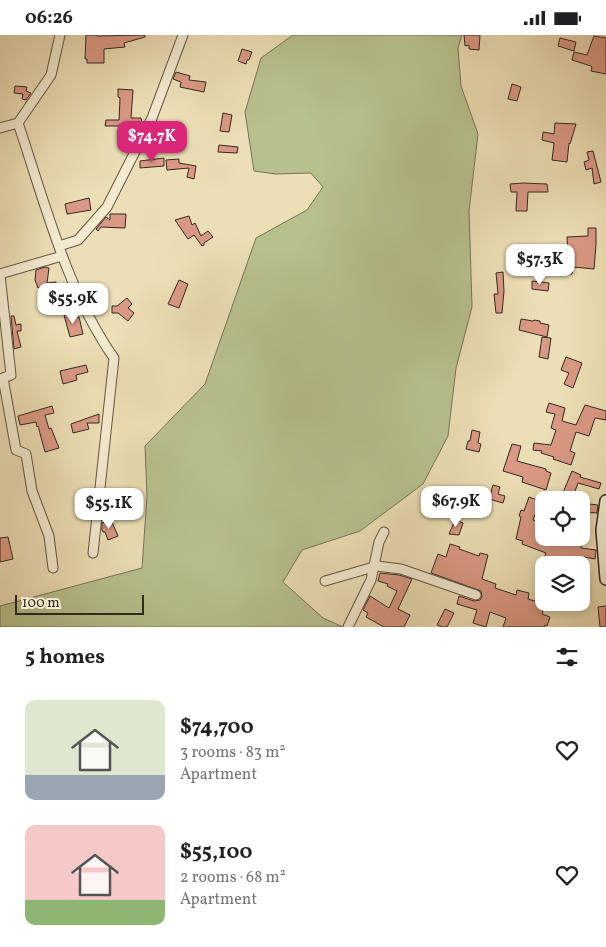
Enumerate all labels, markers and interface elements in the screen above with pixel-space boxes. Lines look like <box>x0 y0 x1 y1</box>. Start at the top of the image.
text: 06:26 <box>25 5 73 31</box>
pin: $74.7K <box>111 121 193 163</box>
text: $74.7K <box>128 126 176 148</box>
pin: $57.3K <box>499 243 581 286</box>
text: $57.3K <box>517 249 563 271</box>
pin: $55.9K <box>32 283 114 325</box>
text: $55.9K <box>48 288 98 310</box>
pin: $67.9K <box>415 485 497 528</box>
pin: $55.1K <box>68 487 150 530</box>
text: $67.9K <box>432 491 480 513</box>
map controls <box>535 491 590 611</box>
button: locate <box>535 491 590 546</box>
text: $55.1K <box>86 493 132 515</box>
button: layers <box>535 556 590 611</box>
scale bar <box>15 592 144 615</box>
text: 100 m <box>22 594 60 613</box>
text: 5 homes <box>25 643 105 672</box>
icon: filters <box>553 643 581 671</box>
text: $74,700 <box>180 713 254 742</box>
icon: home <box>65 720 125 780</box>
icon: heart <box>553 736 581 764</box>
text: 3 rooms · 83 m² <box>180 742 285 764</box>
text: Apartment <box>180 764 257 786</box>
text: $55,100 <box>180 838 253 867</box>
icon: home <box>65 845 125 905</box>
icon: heart <box>553 861 581 889</box>
text: 2 rooms · 68 m² <box>180 867 286 889</box>
text: Apartment <box>180 889 257 911</box>

